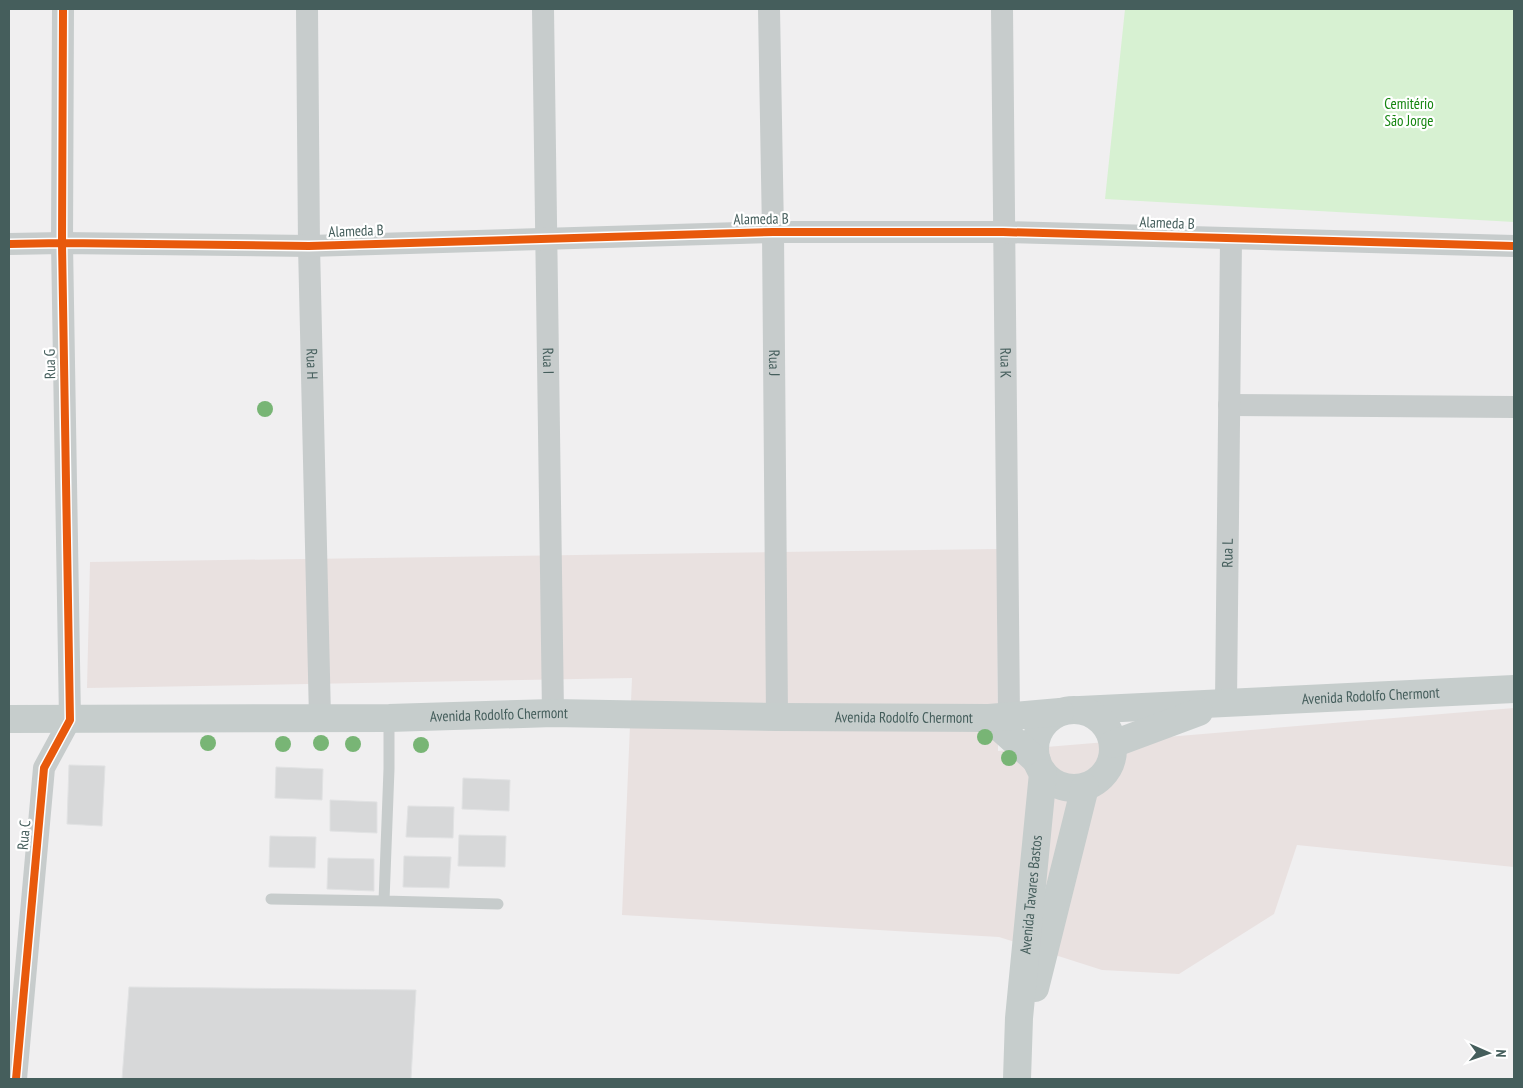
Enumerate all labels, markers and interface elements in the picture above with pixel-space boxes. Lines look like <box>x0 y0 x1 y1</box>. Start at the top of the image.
park label: Cemitério São Jorge <box>1384 94 1434 130</box>
street label: Alameda B <box>733 209 789 228</box>
street label: Alameda B <box>1139 212 1195 233</box>
street label: Alameda B <box>328 220 384 241</box>
street label: Rua H <box>302 348 322 380</box>
street label: Rua I <box>539 348 558 374</box>
street label: Rua K <box>996 348 1016 379</box>
street label: Rua G <box>40 349 59 379</box>
street label: Rua J <box>765 350 784 376</box>
street label: Rua L <box>1217 538 1237 568</box>
street label: Avenida Rodolfo Chermont <box>1301 683 1440 708</box>
street label: Avenida Rodolfo Chermont <box>430 703 568 726</box>
street label: Avenida Rodolfo Chermont <box>835 707 973 727</box>
street label: Rua C <box>13 819 34 851</box>
street label: Avenida Tavares Bastos <box>1015 834 1046 955</box>
north arrow <box>1463 1028 1513 1078</box>
text: N <box>1492 1049 1510 1058</box>

